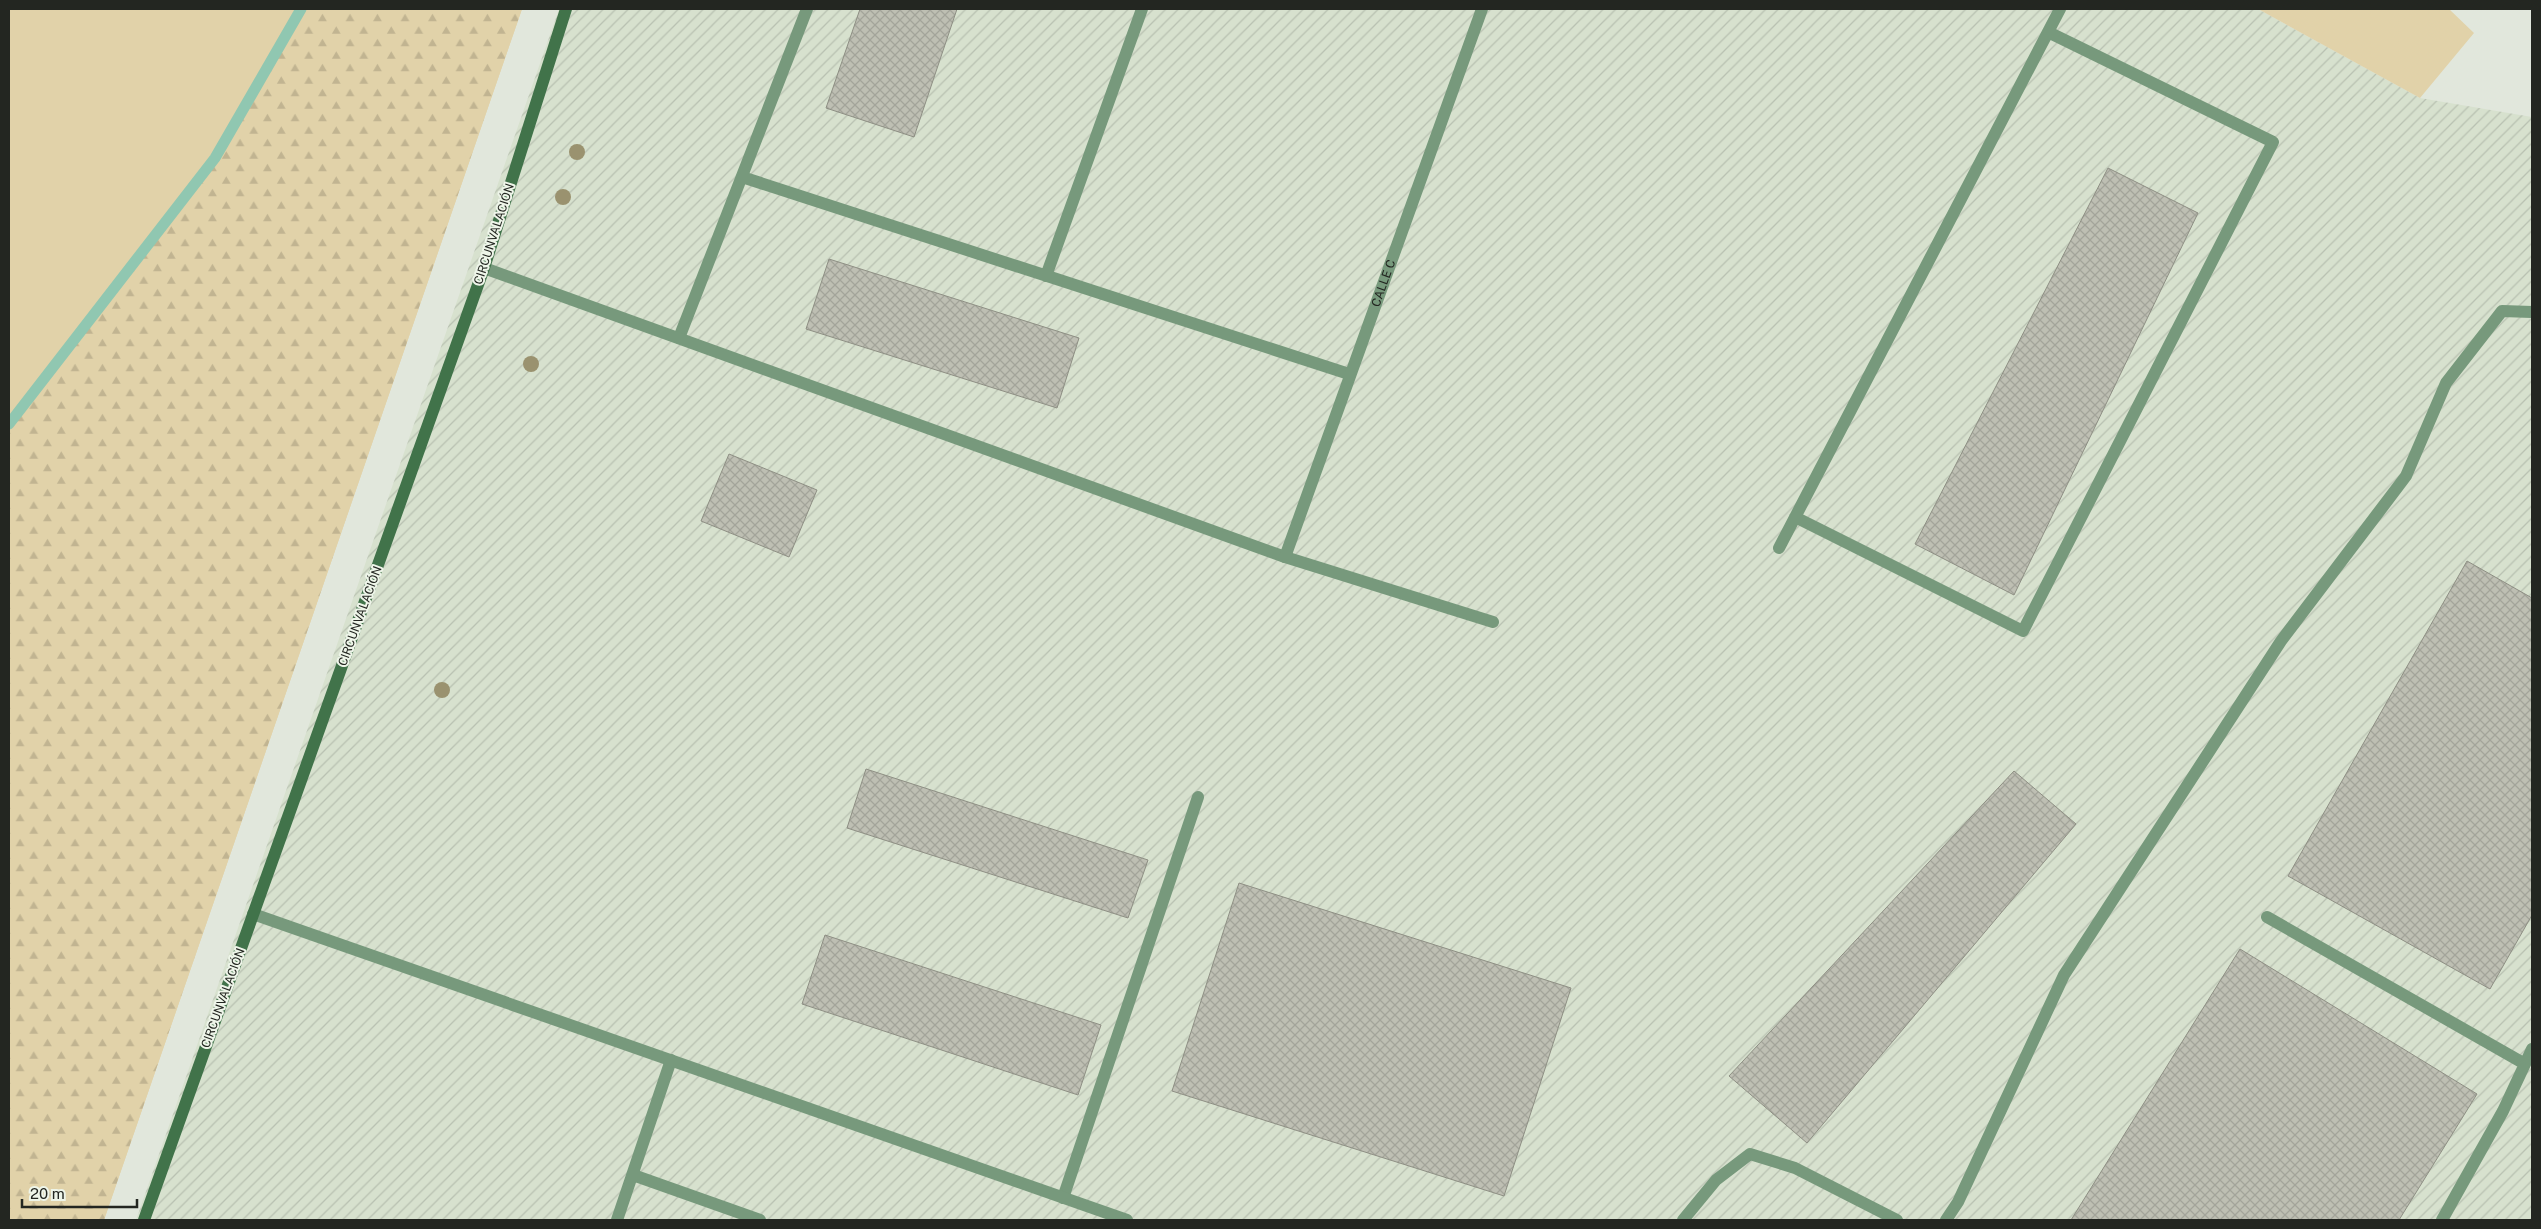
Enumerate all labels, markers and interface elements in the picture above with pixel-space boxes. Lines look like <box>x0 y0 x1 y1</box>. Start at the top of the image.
street label: CIRCUNVALACIÓN <box>471 182 517 286</box>
street label: CALLE C <box>1369 258 1398 309</box>
street label: CIRCUNVALACIÓN <box>335 564 385 668</box>
street label: CIRCUNVALACIÓN <box>198 946 248 1050</box>
scale bar <box>22 1176 138 1208</box>
text: 20 m <box>30 1185 65 1202</box>

